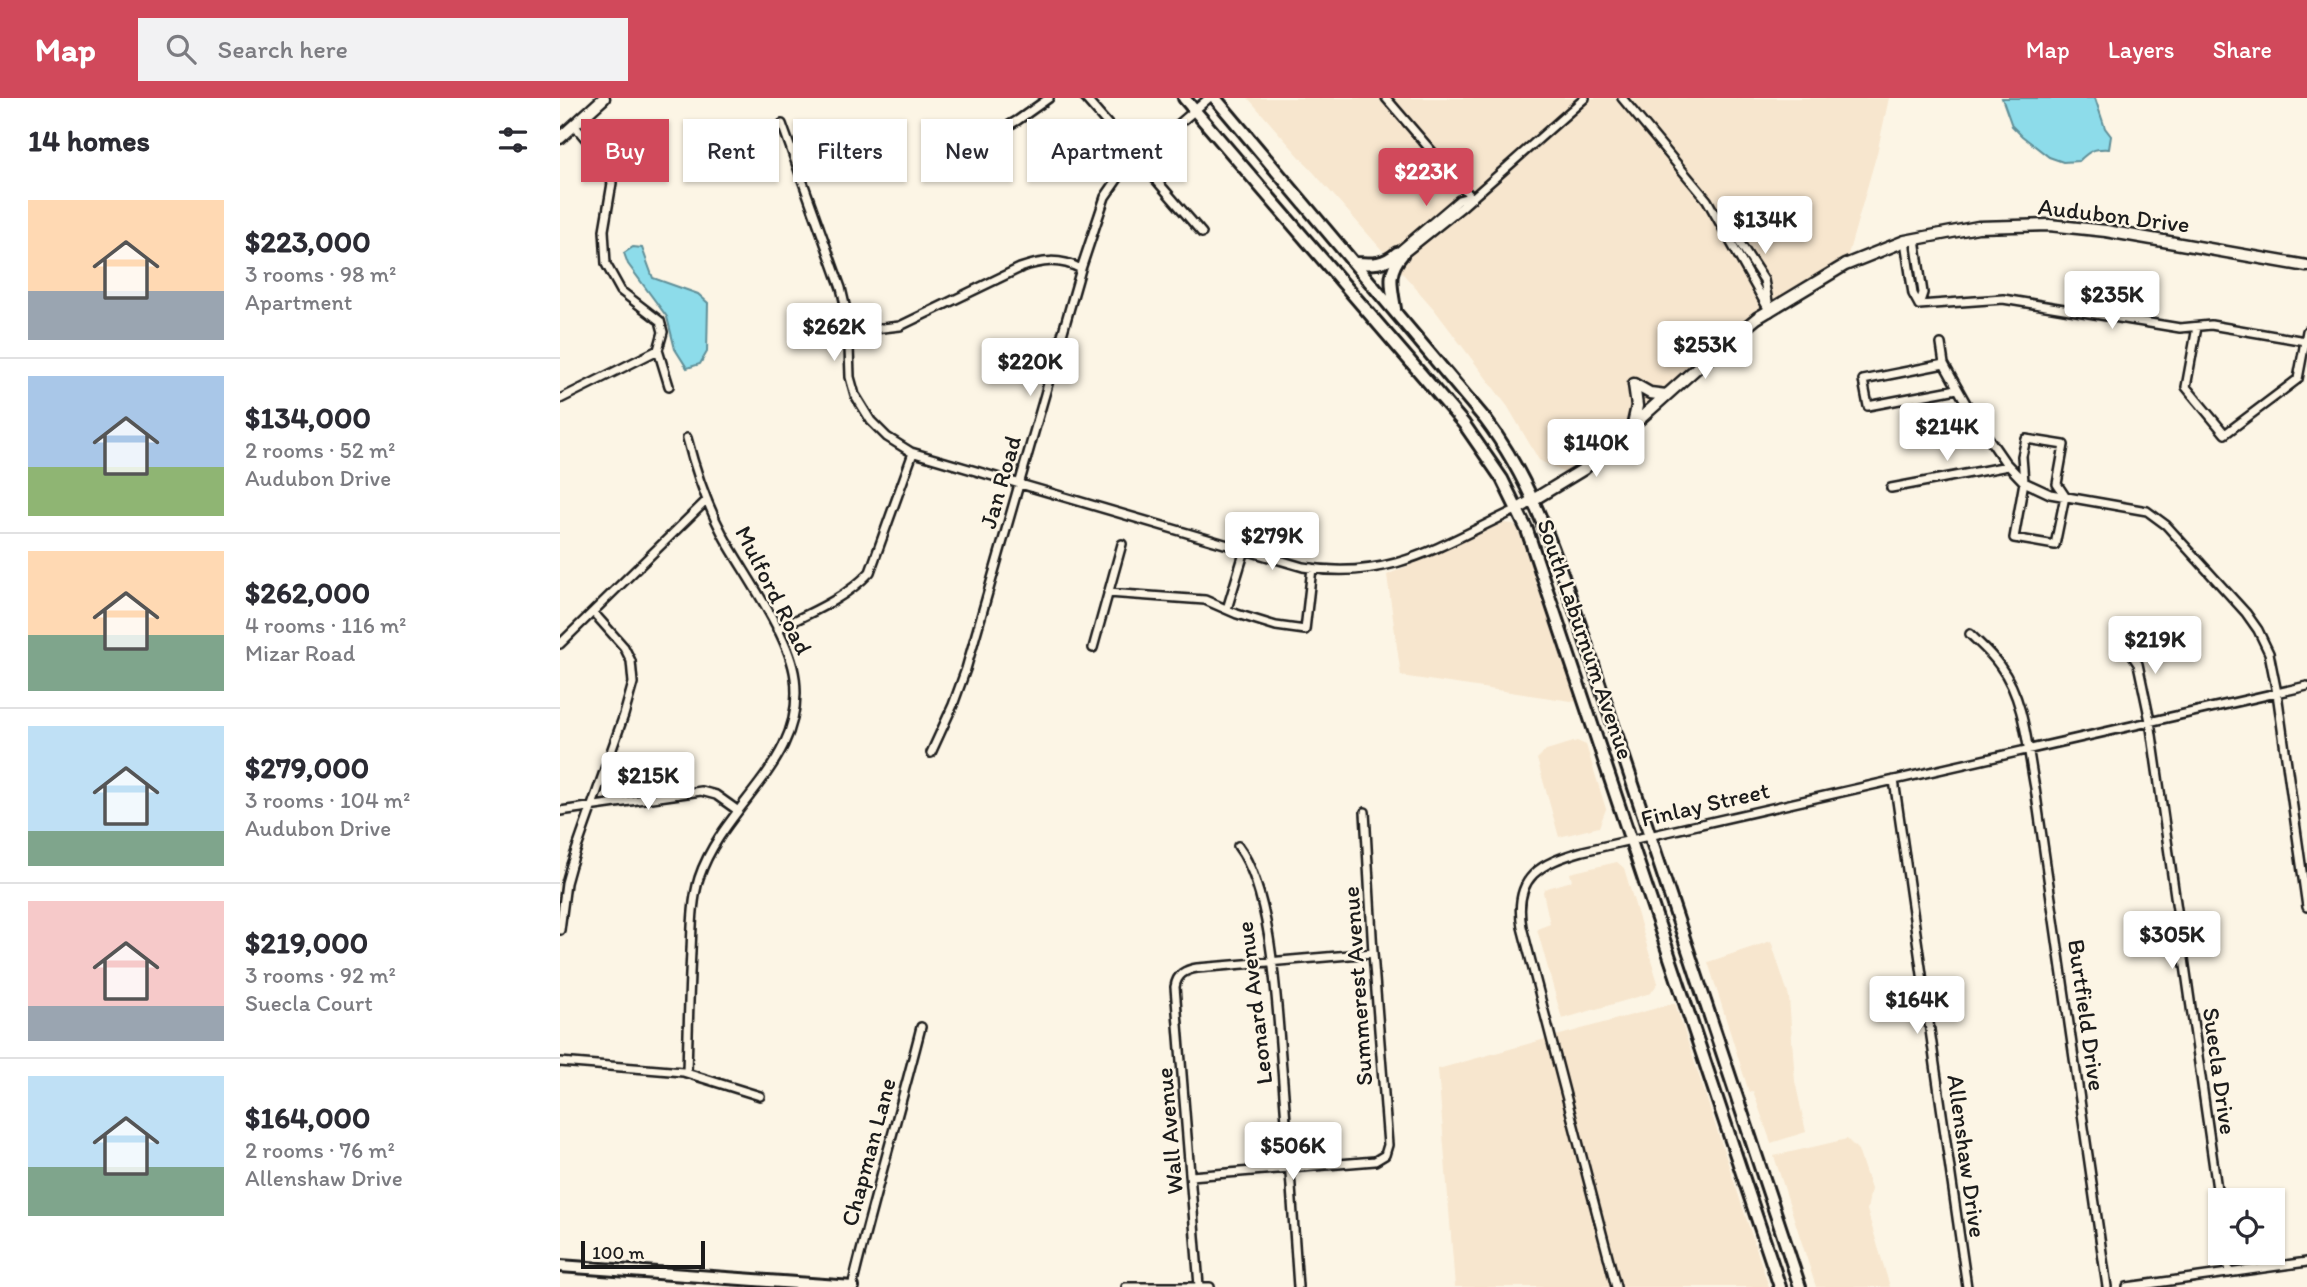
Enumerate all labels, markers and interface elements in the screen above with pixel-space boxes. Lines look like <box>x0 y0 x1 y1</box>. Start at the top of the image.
search box <box>138 18 628 81</box>
text: Map <box>35 30 96 69</box>
icon: search <box>162 30 200 68</box>
text: Search here <box>218 33 348 65</box>
text: Map <box>2026 35 2070 64</box>
text: Layers <box>2108 35 2175 64</box>
text: Share <box>2213 35 2272 64</box>
chip: Buy <box>581 119 669 182</box>
chip: Rent <box>683 119 779 182</box>
chip: Filters <box>793 119 907 182</box>
chip: New <box>921 119 1013 182</box>
chip: Apartment <box>1027 119 1187 182</box>
icon: filters <box>494 121 532 159</box>
text: 14 homes <box>28 122 150 159</box>
pin: $223K <box>1377 148 1475 208</box>
text: $223K <box>1394 157 1458 185</box>
street label: Audubon Drive <box>2037 191 2191 239</box>
pin: $134K <box>1716 197 1814 256</box>
text: $134K <box>1733 205 1797 233</box>
text: $223,000 <box>245 223 371 260</box>
icon: home <box>84 228 168 312</box>
text: 3 rooms · 98 m² <box>245 260 396 288</box>
pin: $235K <box>2063 272 2161 331</box>
text: $235K <box>2080 280 2144 308</box>
text: Apartment <box>245 288 352 316</box>
pin: $262K <box>785 303 883 363</box>
text: $262K <box>803 312 865 340</box>
pin: $253K <box>1656 322 1754 381</box>
text: $253K <box>1673 330 1737 358</box>
pin: $220K <box>981 338 1079 398</box>
text: $220K <box>998 347 1062 375</box>
text: $134,000 <box>245 399 371 436</box>
icon: home <box>84 404 168 488</box>
pin: $214K <box>1898 404 1996 463</box>
text: $214K <box>1916 412 1978 440</box>
pin: $140K <box>1547 420 1645 479</box>
text: $140K <box>1563 428 1629 456</box>
street label: Jan Road <box>973 432 1027 532</box>
text: 2 rooms · 52 m² <box>245 436 395 464</box>
text: Audubon Drive <box>245 464 391 492</box>
pin: $279K <box>1223 512 1321 572</box>
street label: South Laburnum Avenue <box>1531 515 1641 763</box>
street label: Mulford Road <box>729 521 819 659</box>
text: $279K <box>1241 521 1303 549</box>
text: $262,000 <box>245 574 370 611</box>
icon: home <box>84 579 168 663</box>
text: 4 rooms · 116 m² <box>245 611 407 639</box>
pin: $219K <box>2106 616 2204 676</box>
text: $219K <box>2124 625 2186 653</box>
text: Mizar Road <box>245 639 355 667</box>
text: $279,000 <box>245 749 369 786</box>
pin: $215K <box>599 752 697 812</box>
icon: home <box>84 754 168 838</box>
text: $215K <box>617 761 679 789</box>
street label: Finlay Street <box>1638 775 1772 833</box>
text: 3 rooms · 104 m² <box>245 786 410 814</box>
text: Audubon Drive <box>245 814 391 842</box>
street label: Summerest Avenue <box>1336 885 1378 1087</box>
pin: $305K <box>2123 912 2221 971</box>
street label: Leonard Avenue <box>1230 920 1278 1086</box>
text: $305K <box>2139 920 2205 948</box>
text: $219,000 <box>245 924 368 961</box>
icon: home <box>84 929 168 1013</box>
street label: Burtfield Drive <box>2062 937 2112 1093</box>
text: 3 rooms · 92 m² <box>245 961 396 989</box>
pin: $164K <box>1868 976 1966 1036</box>
text: $164K <box>1885 985 1949 1013</box>
text: Suecla Court <box>245 989 373 1017</box>
street label: Suecla Drive <box>2197 1006 2243 1136</box>
street label: Wall Avenue <box>1149 1066 1189 1196</box>
street label: Allenshaw Drive <box>1941 1072 1993 1240</box>
street label: Chapman Lane <box>834 1075 902 1229</box>
text: $164,000 <box>245 1099 371 1136</box>
icon: home <box>84 1104 168 1188</box>
pin: $506K <box>1244 1122 1342 1182</box>
text: $506K <box>1261 1131 1325 1159</box>
text: 2 rooms · 76 m² <box>245 1136 395 1164</box>
text: Allenshaw Drive <box>245 1164 403 1192</box>
map controls <box>2208 1188 2285 1265</box>
button: locate <box>2208 1188 2285 1265</box>
scale bar <box>581 1238 705 1270</box>
text: 100 m <box>592 1241 644 1264</box>

